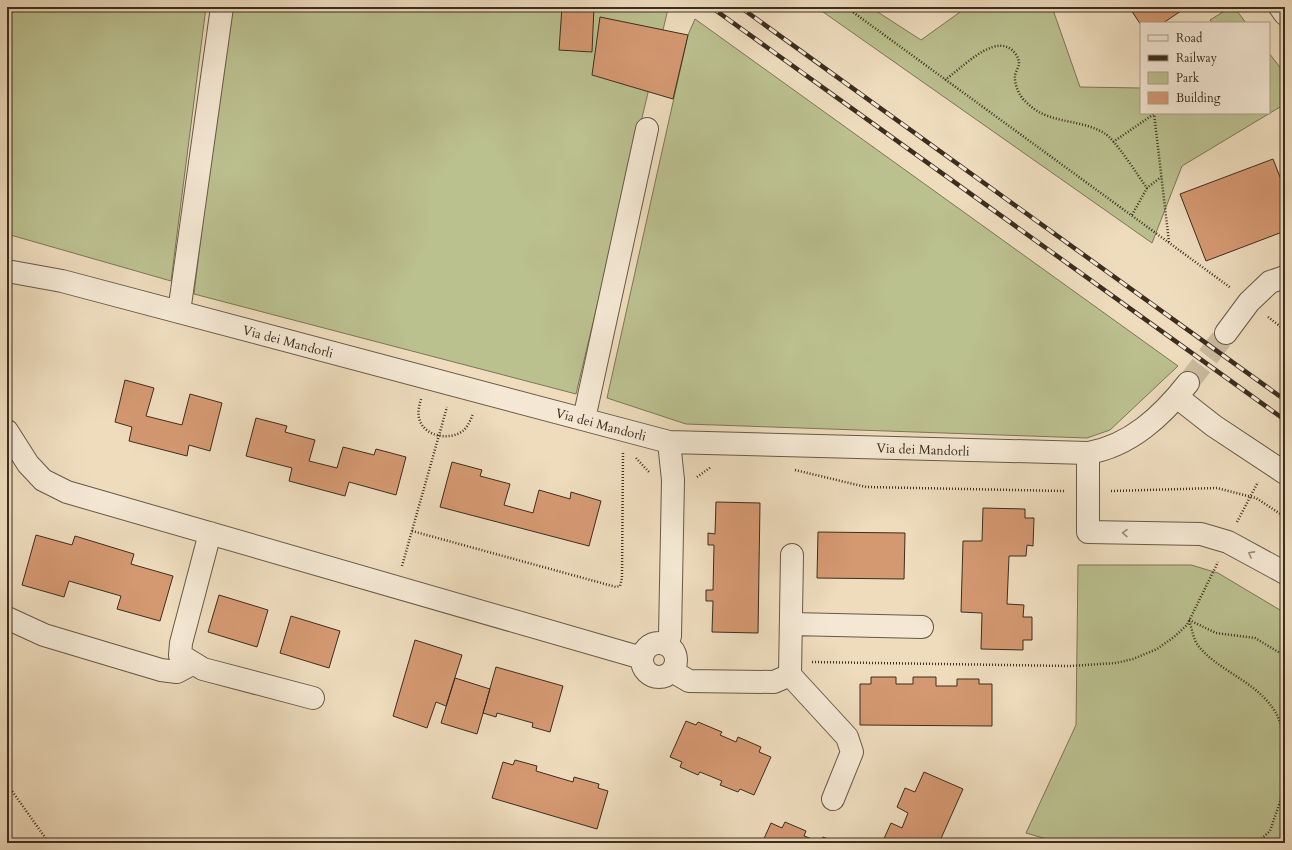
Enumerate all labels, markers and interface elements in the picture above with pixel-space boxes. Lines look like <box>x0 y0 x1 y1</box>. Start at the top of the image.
legend <box>1140 22 1270 114</box>
text: Road <box>1176 30 1203 46</box>
text: Railway <box>1176 50 1218 66</box>
text: Park <box>1176 70 1200 86</box>
text: Building <box>1176 90 1221 106</box>
street label: Via dei Mandorli <box>240 321 335 363</box>
street label: Via dei Mandorli <box>553 404 648 446</box>
street label: Via dei Mandorli <box>876 439 970 461</box>
one-way arrow <box>1122 528 1128 537</box>
one-way arrow <box>1248 552 1255 559</box>

